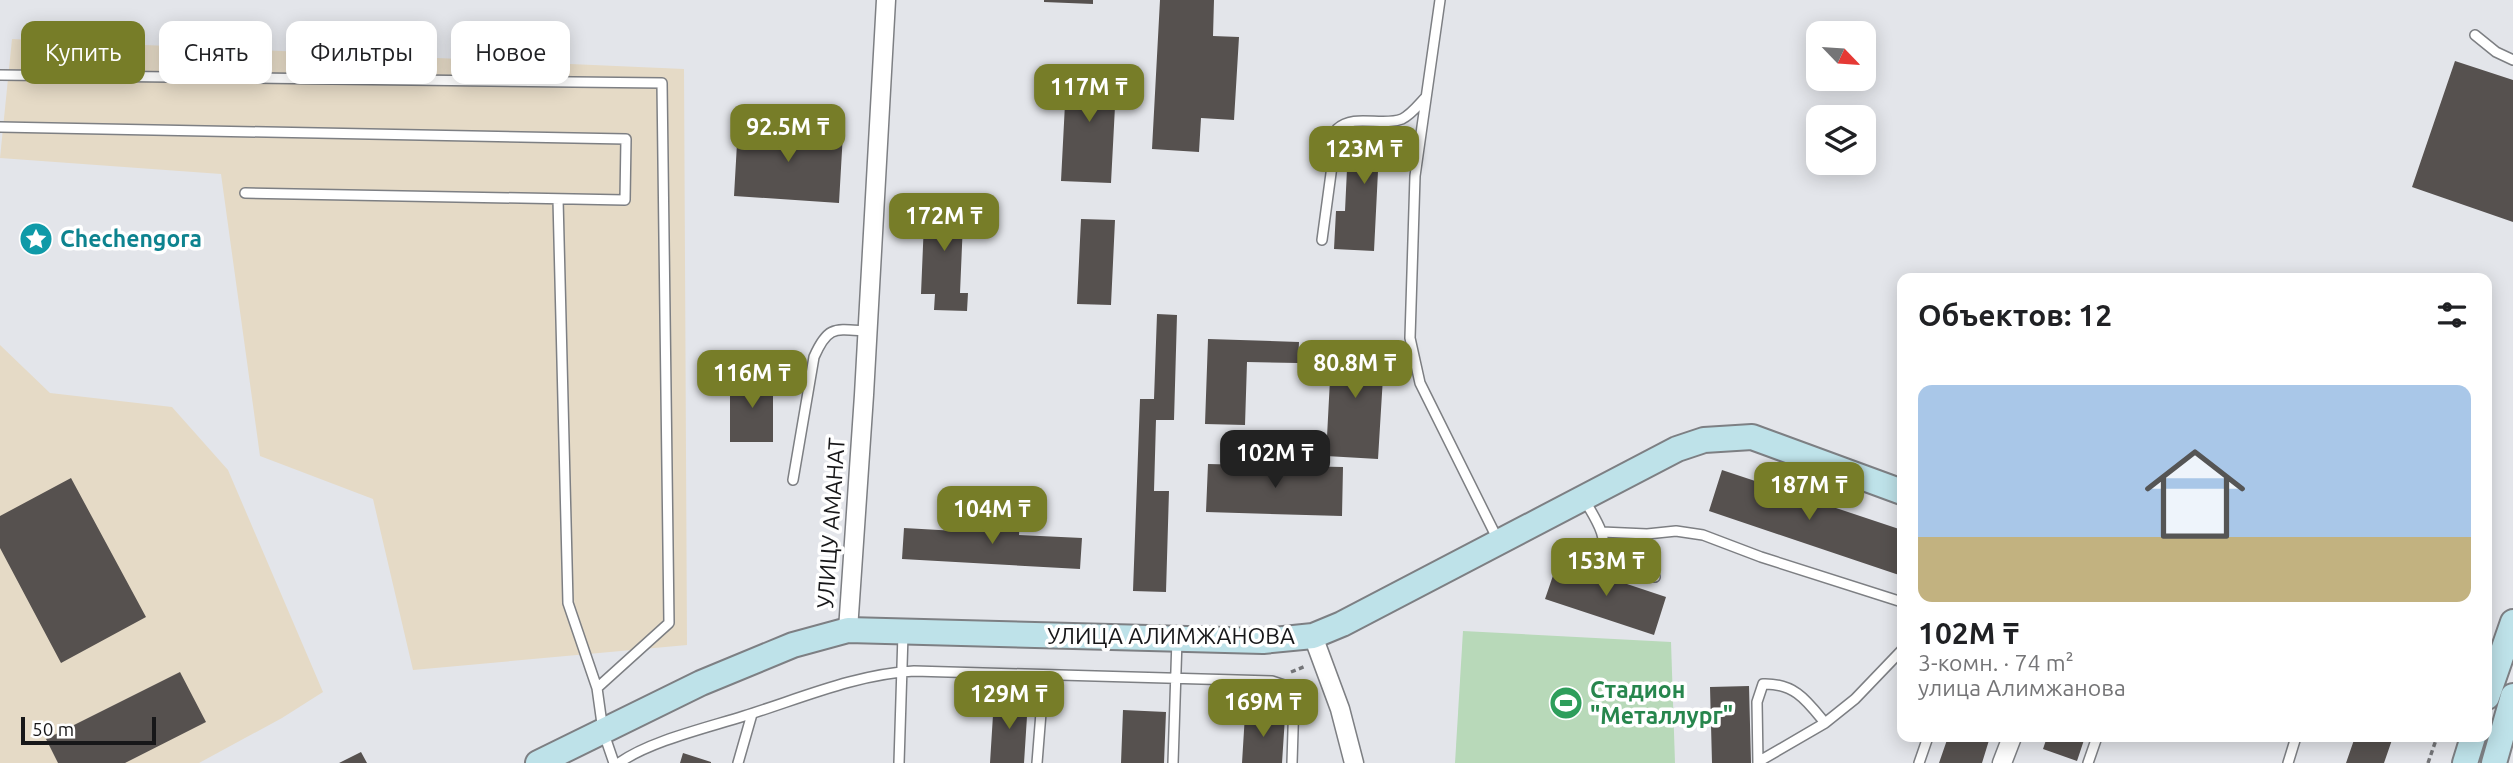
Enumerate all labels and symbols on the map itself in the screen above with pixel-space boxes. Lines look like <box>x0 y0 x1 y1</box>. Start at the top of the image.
north arrow <box>1806 21 1876 91</box>
pin: 117M ₸ <box>1032 64 1146 124</box>
pin: 92.5M ₸ <box>723 104 853 164</box>
pin: 123M ₸ <box>1307 127 1421 186</box>
pin: 172M ₸ <box>887 194 1001 253</box>
place icon: Chechengora <box>17 220 55 258</box>
place label: Chechengora <box>60 226 202 251</box>
pin: 80.8M ₸ <box>1290 340 1420 400</box>
pin: 116M ₸ <box>695 350 809 410</box>
pin: 102M ₸ <box>1218 430 1332 490</box>
street label: УЛИЦУ АМАНАТ <box>812 437 849 609</box>
pin: 187M ₸ <box>1752 462 1866 522</box>
pin: 104M ₸ <box>935 486 1049 546</box>
pin: 153M ₸ <box>1549 538 1663 598</box>
street label: УЛИЦА АЛИМЖАНОВА <box>1047 623 1295 648</box>
pin: 129M ₸ <box>952 672 1066 731</box>
place label: Стадион "Металлург" <box>1590 677 1733 728</box>
pin: 169M ₸ <box>1206 680 1320 739</box>
sports icon: Стадион "Металлург" <box>1547 684 1585 722</box>
scale bar <box>21 714 156 746</box>

